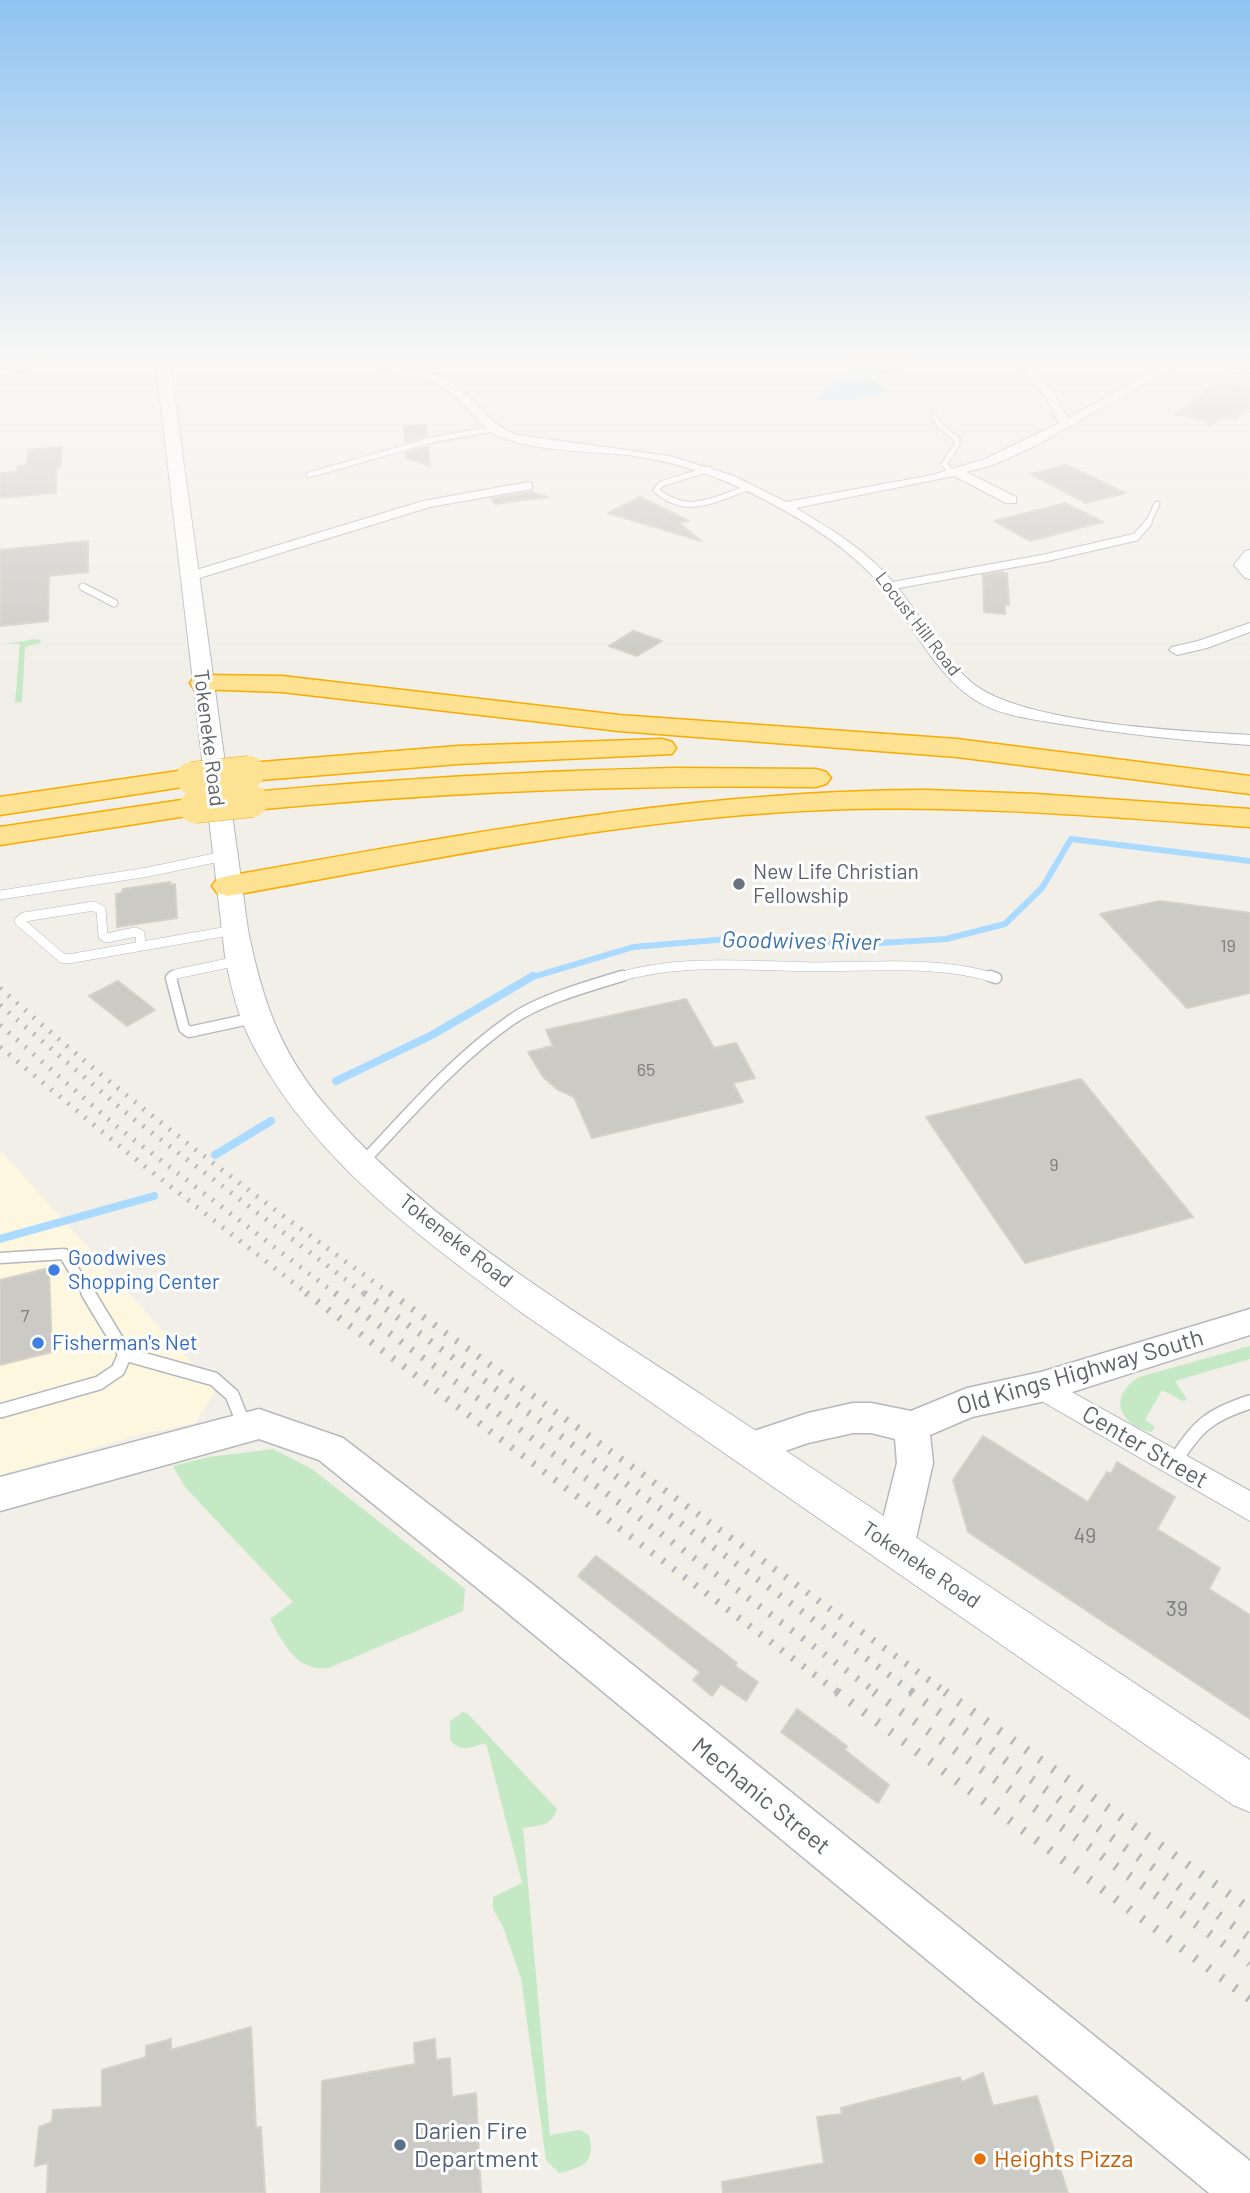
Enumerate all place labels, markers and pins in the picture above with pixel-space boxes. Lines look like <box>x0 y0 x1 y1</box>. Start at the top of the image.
place label: New Life Christian Fellowship <box>753 859 919 909</box>
marker: New Life Christian Fellowship <box>731 876 747 892</box>
place label: Goodwives Shopping Center <box>68 1245 220 1295</box>
marker: Goodwives Shopping Center <box>46 1262 62 1278</box>
place label: Fisherman's Net <box>52 1330 198 1356</box>
marker: Fisherman's Net <box>30 1335 46 1351</box>
place label: Darien Fire Department <box>414 2117 539 2173</box>
marker: Darien Fire Department <box>392 2137 408 2153</box>
place label: Heights Pizza <box>994 2145 1133 2173</box>
marker: Heights Pizza <box>972 2151 988 2167</box>

